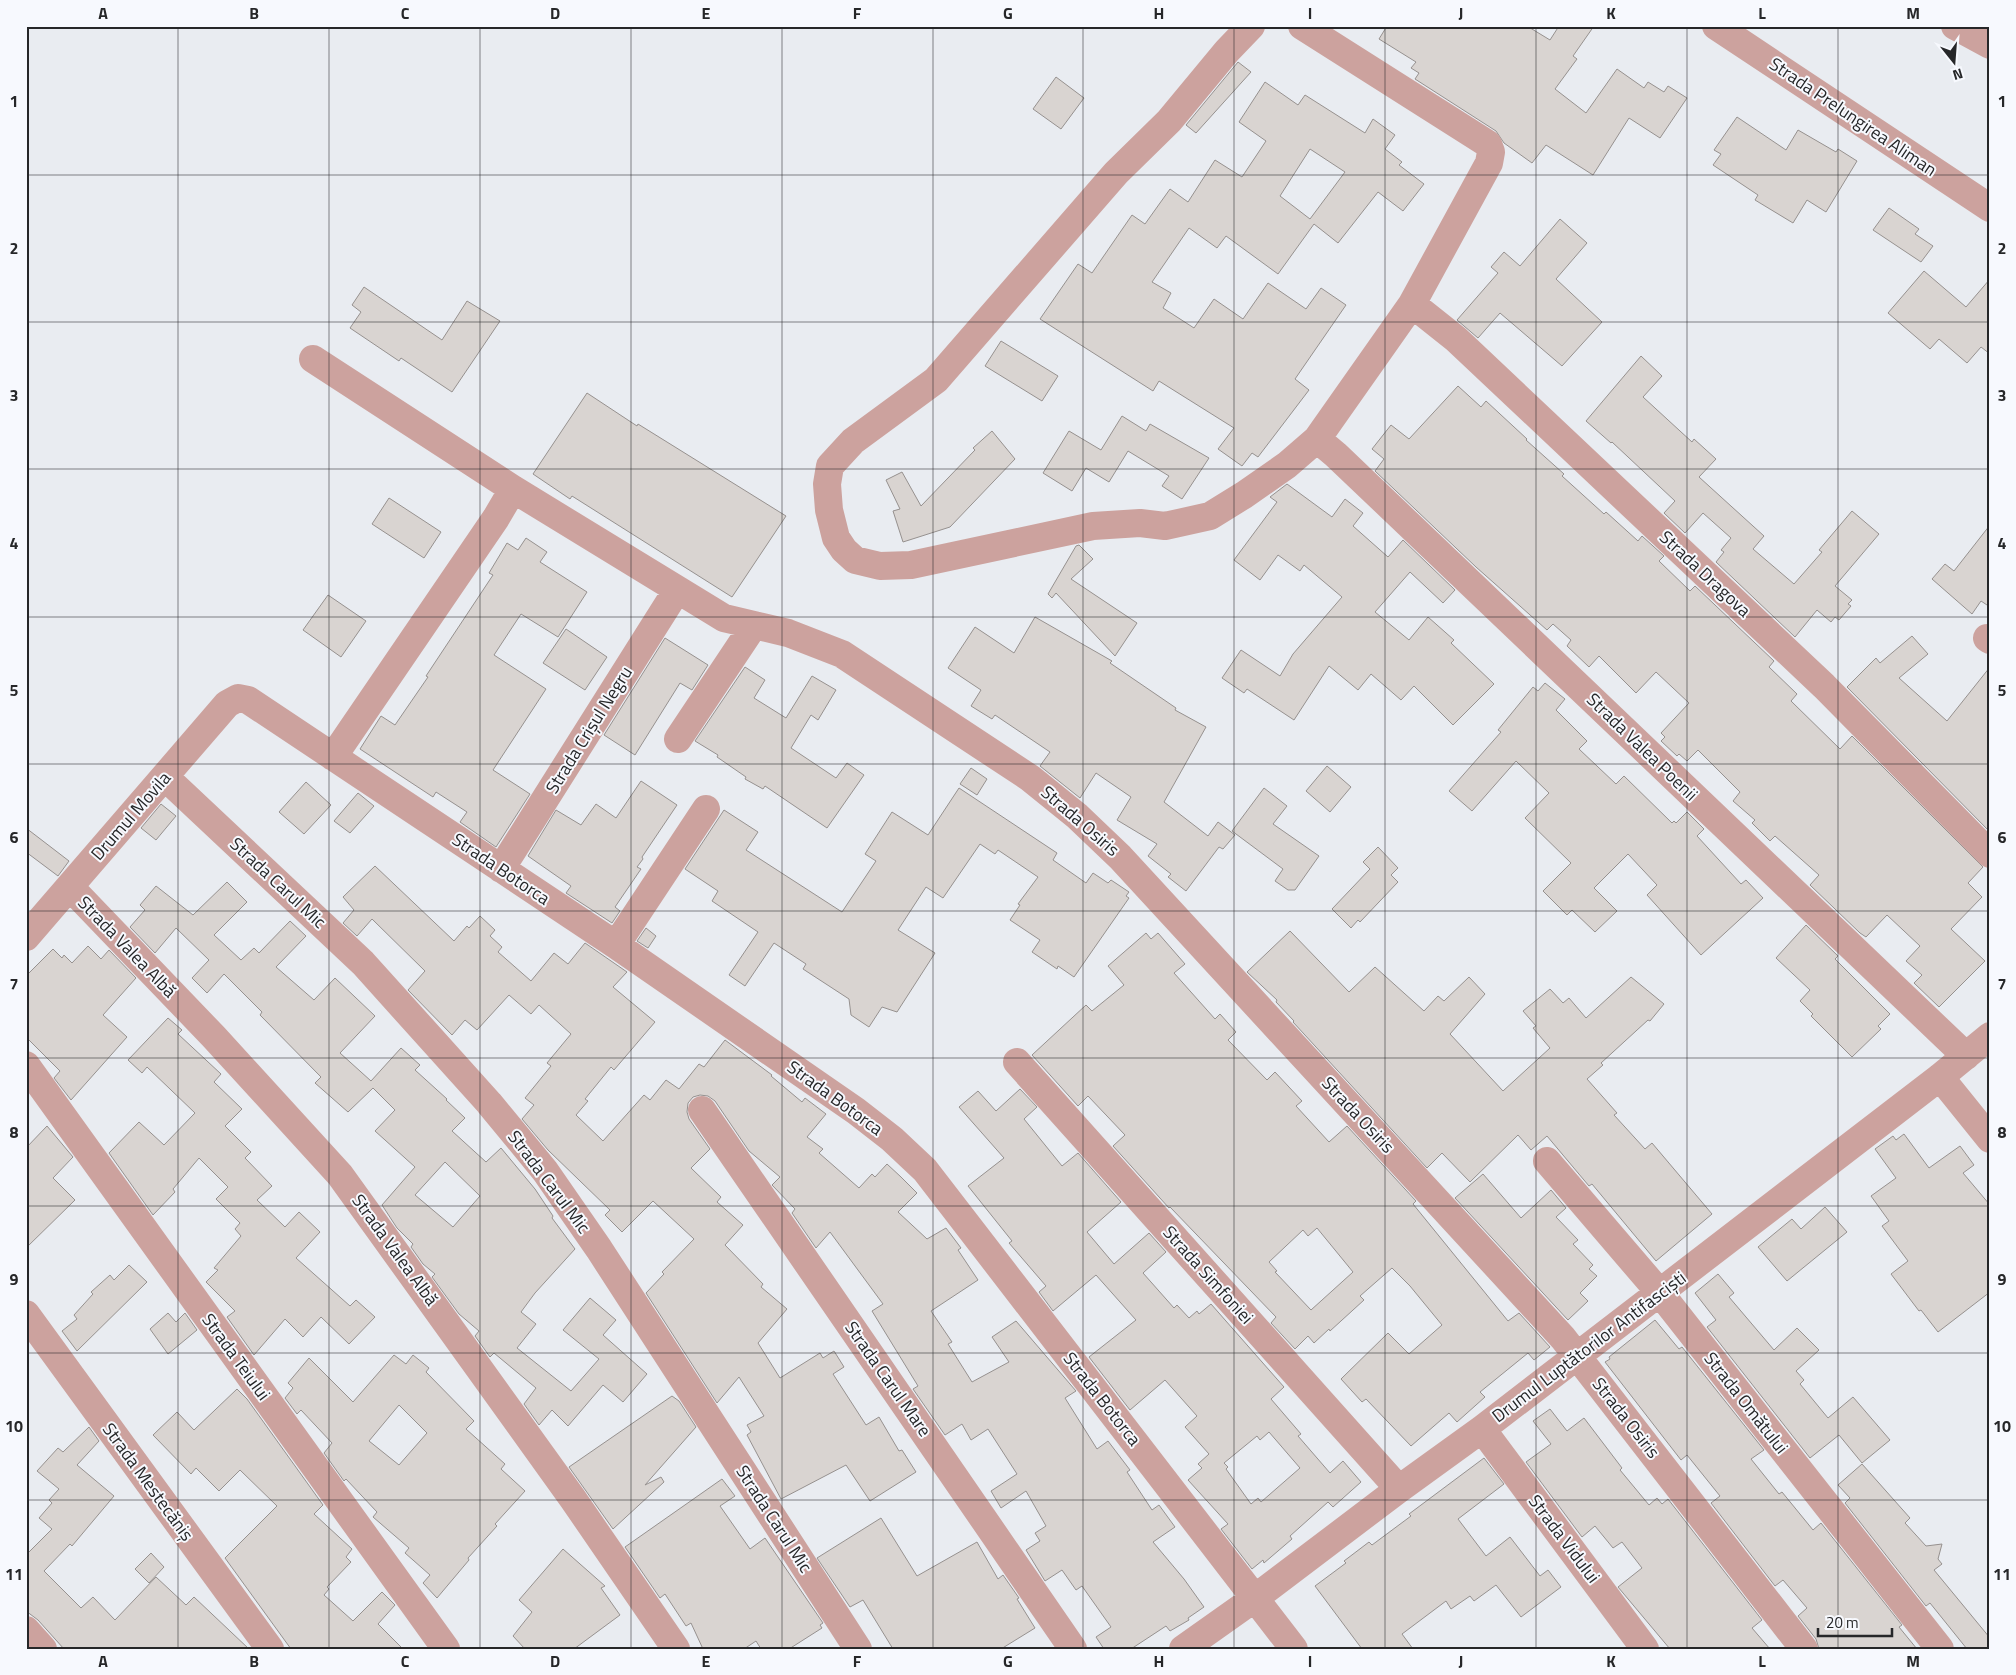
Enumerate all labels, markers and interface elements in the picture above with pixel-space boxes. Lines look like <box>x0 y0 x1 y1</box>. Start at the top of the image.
text: A <box>98 1 108 25</box>
text: B <box>249 1 259 25</box>
text: C <box>401 1 410 25</box>
text: D <box>550 1 560 25</box>
text: E <box>702 1 711 25</box>
text: F <box>853 1 862 25</box>
text: G <box>1003 1 1013 25</box>
text: H <box>1154 1 1164 25</box>
text: I <box>1308 1 1312 25</box>
text: J <box>1459 1 1463 25</box>
text: K <box>1606 1 1616 25</box>
text: L <box>1758 1 1766 25</box>
text: M <box>1906 1 1920 25</box>
north arrow <box>1928 38 1978 88</box>
street label: Strada Prelungirea Aliman <box>1764 50 1942 183</box>
text: N <box>1950 63 1966 86</box>
text: 1 <box>10 89 18 113</box>
text: 1 <box>1998 89 2006 113</box>
text: 2 <box>10 236 18 260</box>
text: 2 <box>1998 236 2006 260</box>
text: 3 <box>10 383 18 407</box>
text: 3 <box>1998 383 2006 407</box>
street label: Strada Dragova <box>1653 524 1757 623</box>
text: 4 <box>10 531 19 555</box>
text: 4 <box>1998 531 2007 555</box>
street label: Strada Crișul Negru <box>538 661 639 799</box>
text: 5 <box>10 678 19 702</box>
text: 5 <box>1998 678 2007 702</box>
street label: Strada Valea Poenii <box>1581 686 1704 807</box>
street label: Drumul Movila <box>84 765 177 866</box>
street label: Strada Osiris <box>1035 779 1126 862</box>
text: 6 <box>10 825 19 849</box>
text: 6 <box>1998 825 2007 849</box>
street label: Strada Botorca <box>447 826 556 911</box>
street label: Strada Carul Mic <box>224 831 333 935</box>
street label: Strada Valea Albă <box>72 890 183 1004</box>
text: 7 <box>10 972 18 996</box>
text: 7 <box>1998 972 2006 996</box>
street label: Strada Botorca <box>782 1053 889 1142</box>
street label: Strada Osiris <box>1316 1070 1401 1159</box>
text: 8 <box>10 1120 19 1144</box>
text: 8 <box>1998 1120 2007 1144</box>
street label: Strada Carul Mic <box>502 1124 597 1239</box>
street label: Strada Valea Albă <box>346 1188 445 1311</box>
street label: Strada Simfoniei <box>1157 1219 1260 1330</box>
street label: Drumul Luptătorilor Antifasciști <box>1486 1264 1692 1429</box>
text: 9 <box>10 1267 19 1291</box>
text: 9 <box>1998 1267 2007 1291</box>
street label: Strada Teiului <box>196 1308 277 1406</box>
street label: Strada Carul Mare <box>838 1315 938 1442</box>
street label: Strada Botorca <box>1057 1346 1148 1451</box>
street label: Strada Omătului <box>1698 1346 1795 1460</box>
street label: Strada Osiris <box>1586 1371 1667 1464</box>
text: 10 <box>5 1414 23 1438</box>
text: 10 <box>1993 1414 2011 1438</box>
street label: Strada Mestecăniș <box>96 1417 201 1546</box>
street label: Strada Carul Mic <box>730 1460 819 1578</box>
street label: Strada Vidului <box>1522 1489 1607 1589</box>
text: 11 <box>5 1562 23 1586</box>
text: 11 <box>1993 1562 2011 1586</box>
scale bar <box>1818 1605 1892 1637</box>
text: 20 m <box>1826 1611 1859 1634</box>
text: A <box>98 1649 108 1673</box>
text: B <box>249 1649 259 1673</box>
text: C <box>401 1649 410 1673</box>
text: D <box>550 1649 560 1673</box>
text: E <box>702 1649 711 1673</box>
text: F <box>853 1649 862 1673</box>
text: G <box>1003 1649 1013 1673</box>
text: H <box>1154 1649 1164 1673</box>
text: I <box>1308 1649 1312 1673</box>
text: J <box>1459 1649 1463 1673</box>
text: K <box>1606 1649 1616 1673</box>
text: L <box>1758 1649 1766 1673</box>
text: M <box>1906 1649 1920 1673</box>

